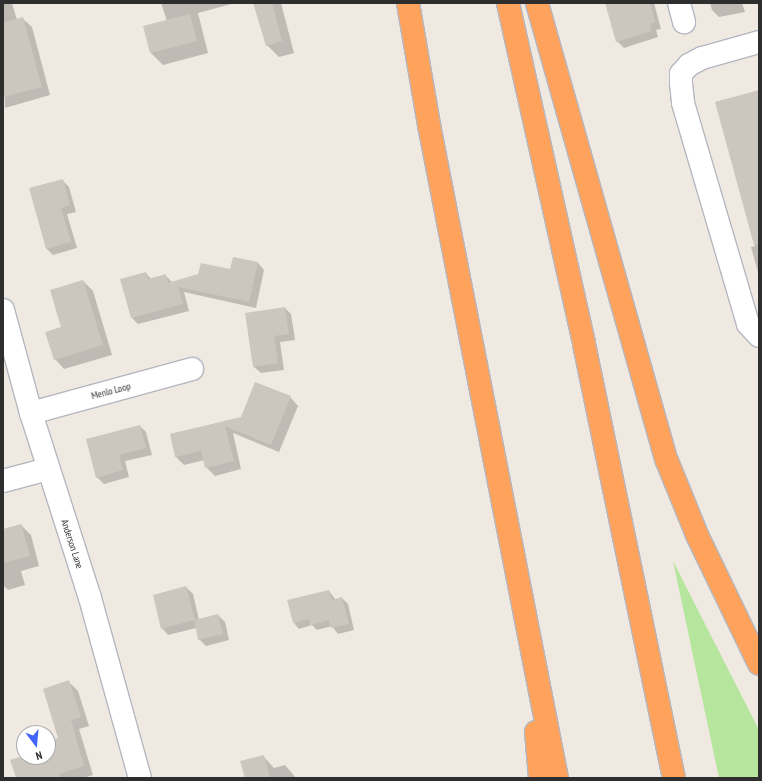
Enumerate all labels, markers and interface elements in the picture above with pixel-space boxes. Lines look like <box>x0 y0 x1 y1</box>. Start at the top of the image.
street label: Menlo Loop <box>90 380 132 402</box>
street label: Anderson Lane <box>58 518 86 570</box>
north arrow <box>16 725 56 765</box>
text: N <box>34 748 44 763</box>

